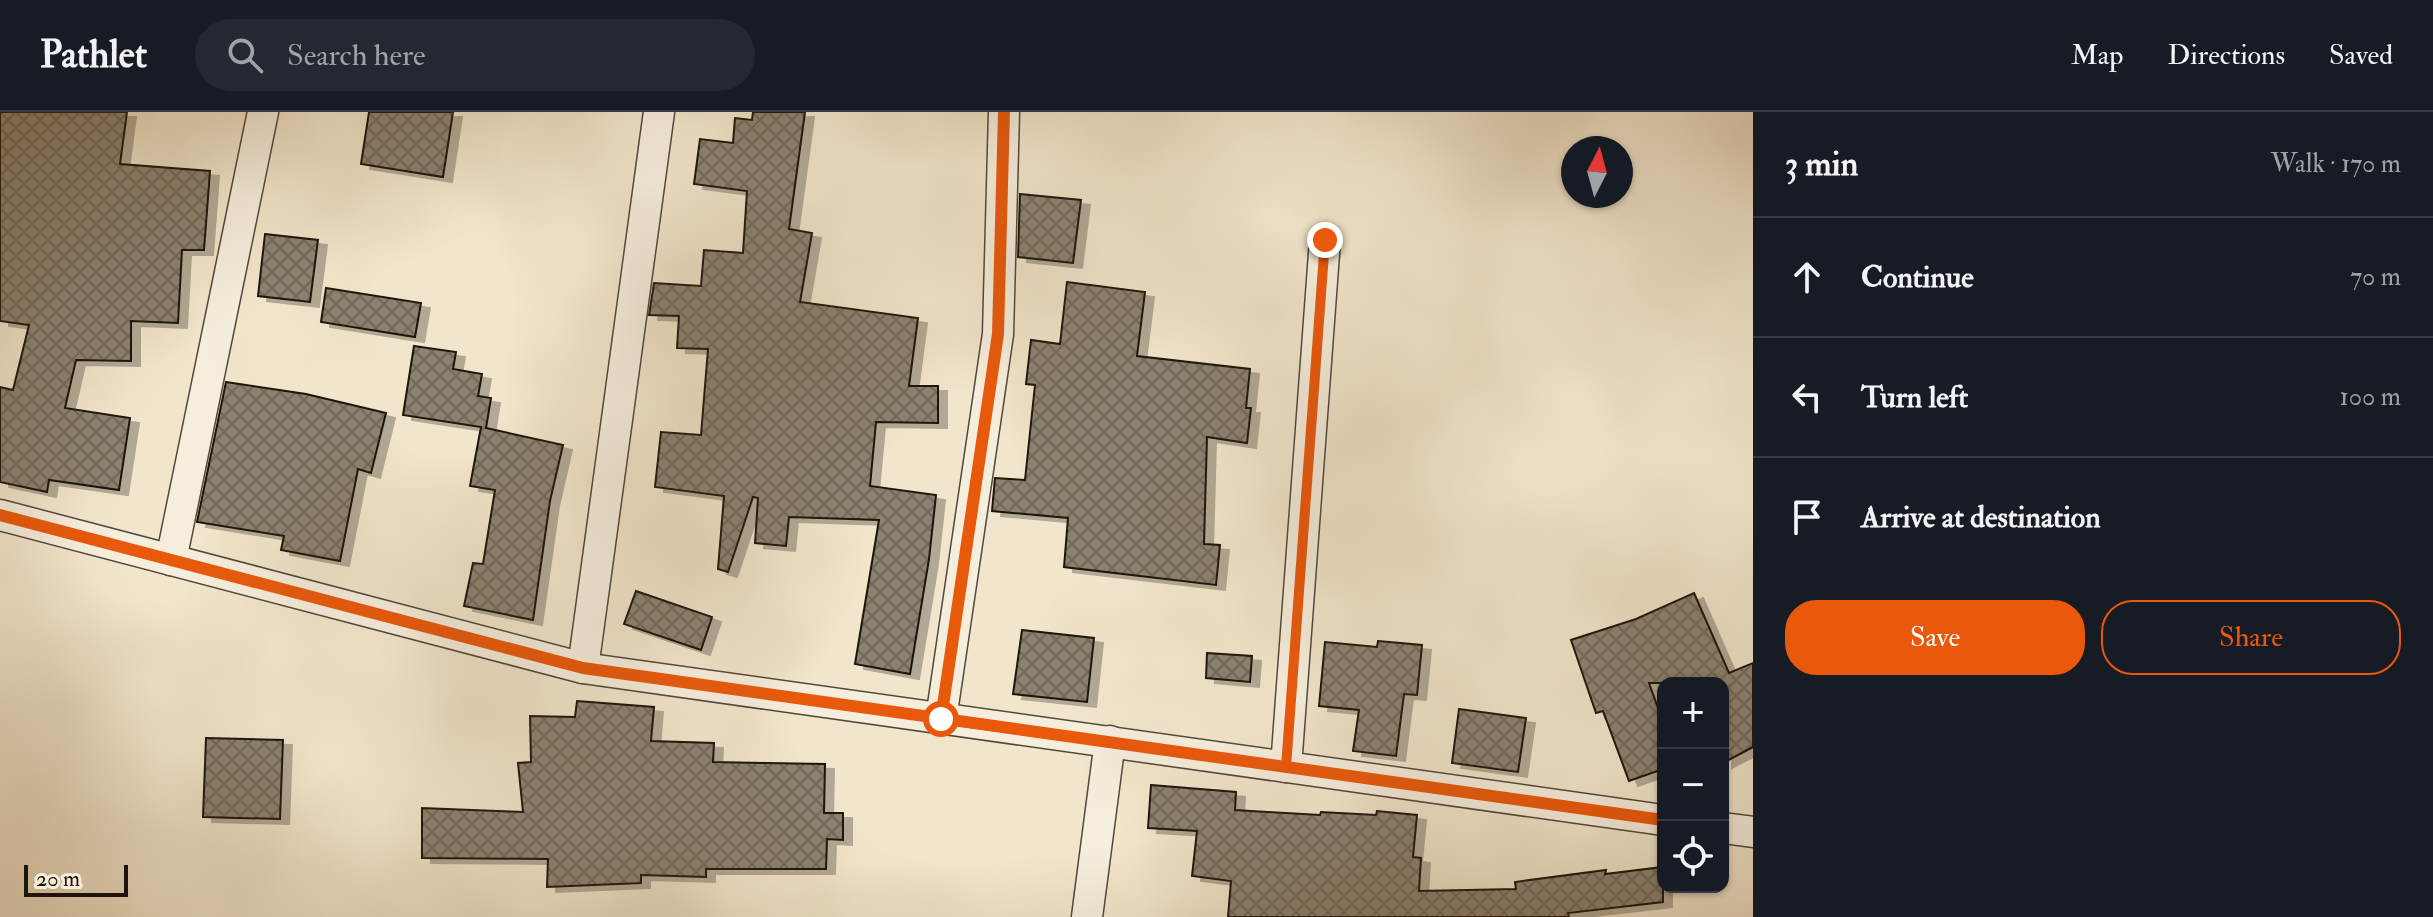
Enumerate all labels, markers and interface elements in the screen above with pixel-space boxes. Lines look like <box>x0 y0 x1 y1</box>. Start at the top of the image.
search box <box>195 19 755 91</box>
text: Pathlet <box>40 31 147 79</box>
icon: search <box>223 33 267 77</box>
text: Search here <box>287 37 426 74</box>
text: Map <box>2071 38 2124 73</box>
text: Directions <box>2168 38 2285 73</box>
text: Saved <box>2329 38 2393 73</box>
north arrow <box>1561 136 1633 208</box>
text: 3 min <box>1785 143 1858 186</box>
text: Walk · 170 m <box>2271 148 2401 180</box>
route end <box>1307 222 1343 258</box>
icon: ahead <box>1785 255 1829 299</box>
text: Continue <box>1861 259 1974 296</box>
text: 70 m <box>2350 261 2401 293</box>
icon: left <box>1785 375 1829 419</box>
text: Turn left <box>1861 379 1968 416</box>
text: 100 m <box>2340 381 2401 413</box>
icon: arrive <box>1785 495 1829 539</box>
text: Arrive at destination <box>1861 499 2101 536</box>
button: Save <box>1785 600 2085 675</box>
button: Share <box>2101 600 2401 675</box>
map controls <box>1657 677 1729 893</box>
button: + <box>1657 677 1729 749</box>
route start <box>923 701 959 737</box>
button: − <box>1657 749 1729 821</box>
button: locate <box>1657 821 1729 893</box>
scale bar <box>24 861 128 897</box>
text: 20 m <box>36 865 80 893</box>

